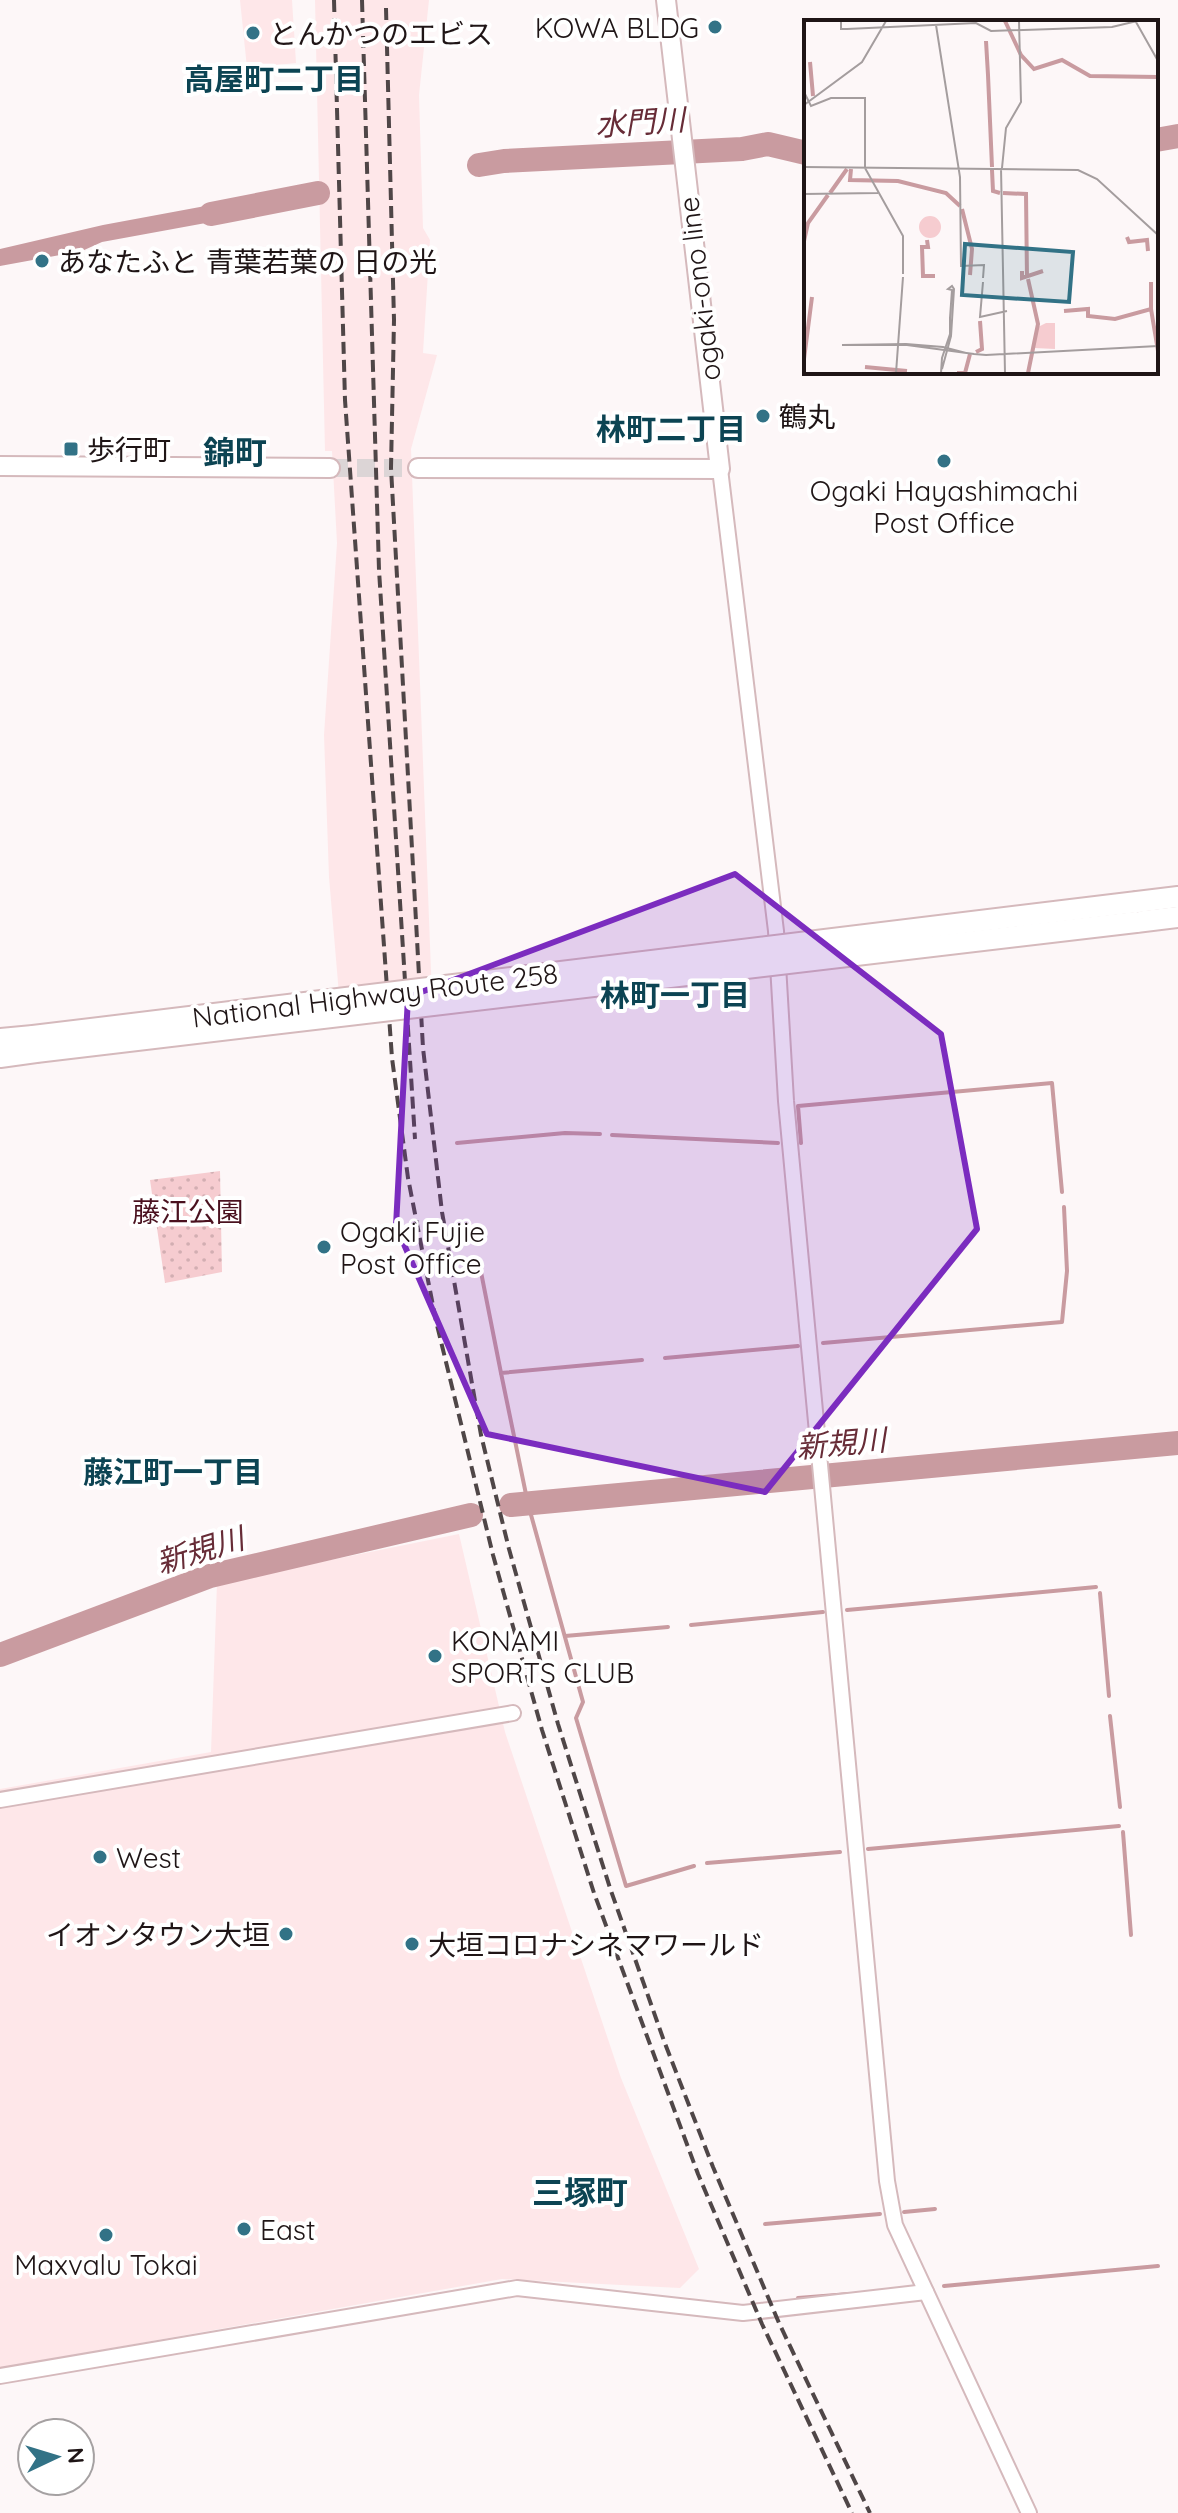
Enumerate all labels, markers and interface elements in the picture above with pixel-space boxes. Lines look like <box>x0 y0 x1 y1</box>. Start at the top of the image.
place label: KOWA BLDG <box>535 10 699 45</box>
place label: とんかつのエビス <box>269 16 493 51</box>
marker: KOWA BLDG <box>706 18 724 36</box>
inset map <box>804 20 1158 374</box>
marker: とんかつのエビス <box>244 24 262 42</box>
district label: 高屋町二丁目 <box>184 60 364 98</box>
water label: 水門川 <box>594 100 689 144</box>
street label: ogaki-ono line <box>670 195 728 383</box>
place label: あなたふと 青葉若葉の 日の光 <box>58 244 437 279</box>
marker: あなたふと 青葉若葉の 日の光 <box>33 252 51 270</box>
place label: 鶴丸 <box>779 399 835 434</box>
marker: 鶴丸 <box>754 407 772 425</box>
district label: 林町二丁目 <box>596 410 746 448</box>
place label: 歩行町 <box>87 432 171 467</box>
district label: 錦町 <box>203 432 267 472</box>
marker: 歩行町 <box>62 440 80 458</box>
marker: Ogaki Hayashimachi Post Office <box>935 452 953 470</box>
place label: Ogaki Hayashimachi Post Office <box>810 473 1078 540</box>
street label: National Highway Route 258 <box>190 955 560 1035</box>
district label: 林町一丁目 <box>600 976 750 1014</box>
park label: 藤江公園 <box>132 1194 244 1229</box>
place label: Ogaki Fujie Post Office <box>340 1214 485 1281</box>
marker: Ogaki Fujie Post Office <box>315 1238 333 1256</box>
water label: 新規川 <box>795 1420 890 1466</box>
district label: 藤江町一丁目 <box>83 1453 263 1491</box>
water label: 新規川 <box>151 1518 251 1581</box>
place label: KONAMI SPORTS CLUB <box>451 1623 634 1690</box>
marker: KONAMI SPORTS CLUB <box>426 1647 444 1665</box>
place label: West <box>116 1840 181 1875</box>
marker: West <box>91 1848 109 1866</box>
place label: イオンタウン大垣 <box>46 1917 270 1952</box>
marker: イオンタウン大垣 <box>277 1925 295 1943</box>
place label: 大垣コロナシネマワールド <box>428 1927 764 1962</box>
marker: 大垣コロナシネマワールド <box>403 1935 421 1953</box>
district label: 三塚町 <box>532 2172 628 2212</box>
place label: East <box>260 2212 316 2247</box>
marker: East <box>235 2220 253 2238</box>
marker: Maxvalu Tokai <box>97 2226 115 2244</box>
place label: Maxvalu Tokai <box>14 2247 198 2282</box>
north arrow <box>16 2417 96 2497</box>
text: N <box>61 2447 90 2465</box>

